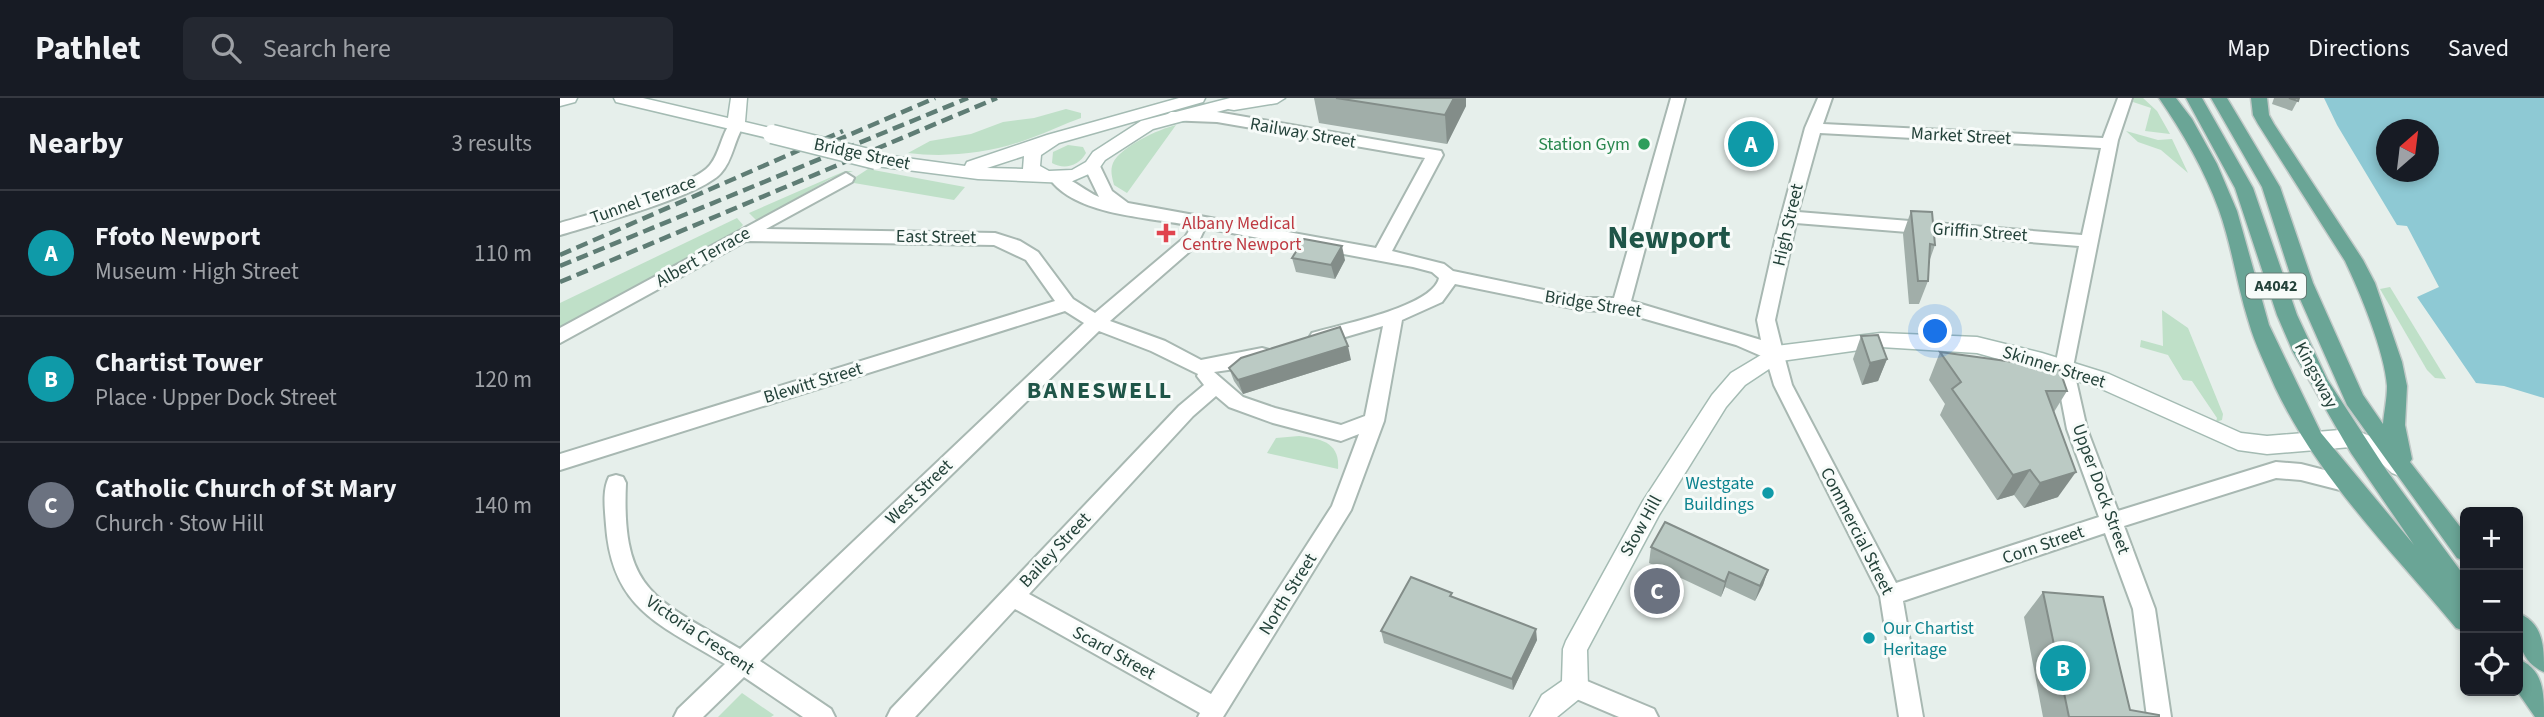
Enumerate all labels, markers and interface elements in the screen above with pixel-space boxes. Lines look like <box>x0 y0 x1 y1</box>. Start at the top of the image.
search box <box>183 17 673 80</box>
text: Pathlet <box>35 25 141 72</box>
icon: search <box>207 29 245 67</box>
text: Search here <box>263 30 391 67</box>
text: Map <box>2227 31 2270 66</box>
text: Directions <box>2308 31 2410 66</box>
text: Saved <box>2448 31 2509 66</box>
street label: Railway Street <box>1248 111 1358 155</box>
pin: A <box>1728 118 1774 170</box>
north arrow <box>2376 119 2439 182</box>
street label: Market Street <box>1910 121 2012 151</box>
text: Nearby <box>28 122 123 165</box>
text: 3 results <box>452 127 532 160</box>
street label: Bridge Street <box>812 132 912 176</box>
place label: Station Gym <box>1538 132 1630 157</box>
marker: Station Gym <box>1636 136 1652 152</box>
street label: Tunnel Terrace <box>587 169 699 231</box>
street label: High Street <box>1766 181 1810 269</box>
place label: Albany Medical Centre Newport <box>1182 211 1301 257</box>
district label: Newport <box>1607 215 1731 261</box>
street label: Griffin Street <box>1932 216 2028 248</box>
text: Ffoto Newport <box>95 218 261 255</box>
street label: Albert Terrace <box>651 221 755 293</box>
marker: Albany Medical Centre Newport <box>1156 223 1176 243</box>
street label: East Street <box>896 224 976 250</box>
text: A <box>44 237 58 270</box>
text: 110 m <box>474 237 532 270</box>
text: Museum · High Street <box>95 255 299 288</box>
road number: A4042 <box>2246 274 2306 298</box>
street label: Bridge Street <box>1543 284 1643 324</box>
your location <box>1918 314 1952 348</box>
street label: Kingsway <box>2288 338 2344 413</box>
street label: Skinner Street <box>1999 339 2109 395</box>
text: Chartist Tower <box>95 344 263 381</box>
street label: Blewitt Street <box>761 356 865 410</box>
text: B <box>44 363 58 396</box>
text: 120 m <box>474 363 532 396</box>
district label: BANESWELL <box>1027 373 1173 408</box>
text: Place · Upper Dock Street <box>95 381 337 414</box>
street label: Upper Dock Street <box>2066 420 2136 558</box>
street label: West Street <box>880 453 958 531</box>
street label: Commercial Street <box>1814 463 1900 599</box>
text: Catholic Church of St Mary <box>95 470 396 507</box>
place label: Westgate Buildings <box>1684 471 1754 517</box>
marker: Westgate Buildings <box>1760 485 1776 501</box>
text: C <box>44 489 58 522</box>
text: 140 m <box>474 489 532 522</box>
street label: Stow Hill <box>1614 491 1668 561</box>
text: Church · Stow Hill <box>95 507 264 540</box>
street label: Bailey Street <box>1014 507 1096 593</box>
map controls <box>2460 507 2523 696</box>
button: + <box>2460 507 2523 570</box>
street label: Corn Street <box>1999 519 2087 571</box>
street label: North Street <box>1253 548 1323 640</box>
pin: C <box>1634 565 1680 617</box>
button: − <box>2460 570 2523 633</box>
street label: Victoria Crescent <box>641 589 759 681</box>
place label: Our Chartist Heritage <box>1883 616 1974 662</box>
street label: Scard Street <box>1068 620 1160 686</box>
marker: Our Chartist Heritage <box>1861 630 1877 646</box>
button: locate <box>2460 633 2523 696</box>
pin: B <box>2040 642 2086 694</box>

